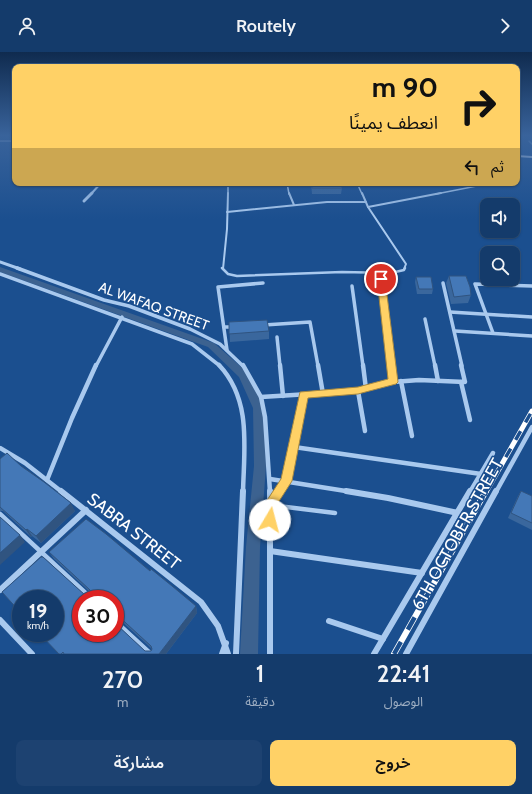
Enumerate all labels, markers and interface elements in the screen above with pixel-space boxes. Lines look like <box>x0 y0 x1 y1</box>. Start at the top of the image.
icon: person <box>16 15 38 37</box>
text: Routely <box>236 15 296 37</box>
icon: forward <box>494 15 516 37</box>
text: 90 m <box>372 70 438 104</box>
icon: right <box>452 80 504 132</box>
text: انعطف يمينًا <box>349 112 438 134</box>
icon: left <box>461 156 483 178</box>
text: ثم <box>491 158 504 176</box>
map controls <box>480 198 520 286</box>
button: sound <box>480 198 520 238</box>
button: search <box>480 246 520 286</box>
pin <box>364 262 398 296</box>
icon: arrive <box>370 268 392 290</box>
street label: AL WAFAQ STREET <box>96 278 212 335</box>
street label: 6TH OCTOBER STREET <box>407 455 507 613</box>
street label: SABRA STREET <box>84 489 184 573</box>
position arrow <box>249 499 291 541</box>
speed limit sign: 30 <box>72 590 124 642</box>
text: 19 <box>29 599 47 623</box>
text: km/h <box>27 619 49 632</box>
text: 1 <box>256 659 264 688</box>
text: 22:41 <box>377 659 430 688</box>
text: 270 <box>102 665 143 694</box>
text: دقيقة <box>245 693 275 709</box>
text: الوصول <box>384 693 423 709</box>
text: m <box>117 694 128 710</box>
button: مشاركة <box>16 740 262 786</box>
button: خروج <box>270 740 516 786</box>

